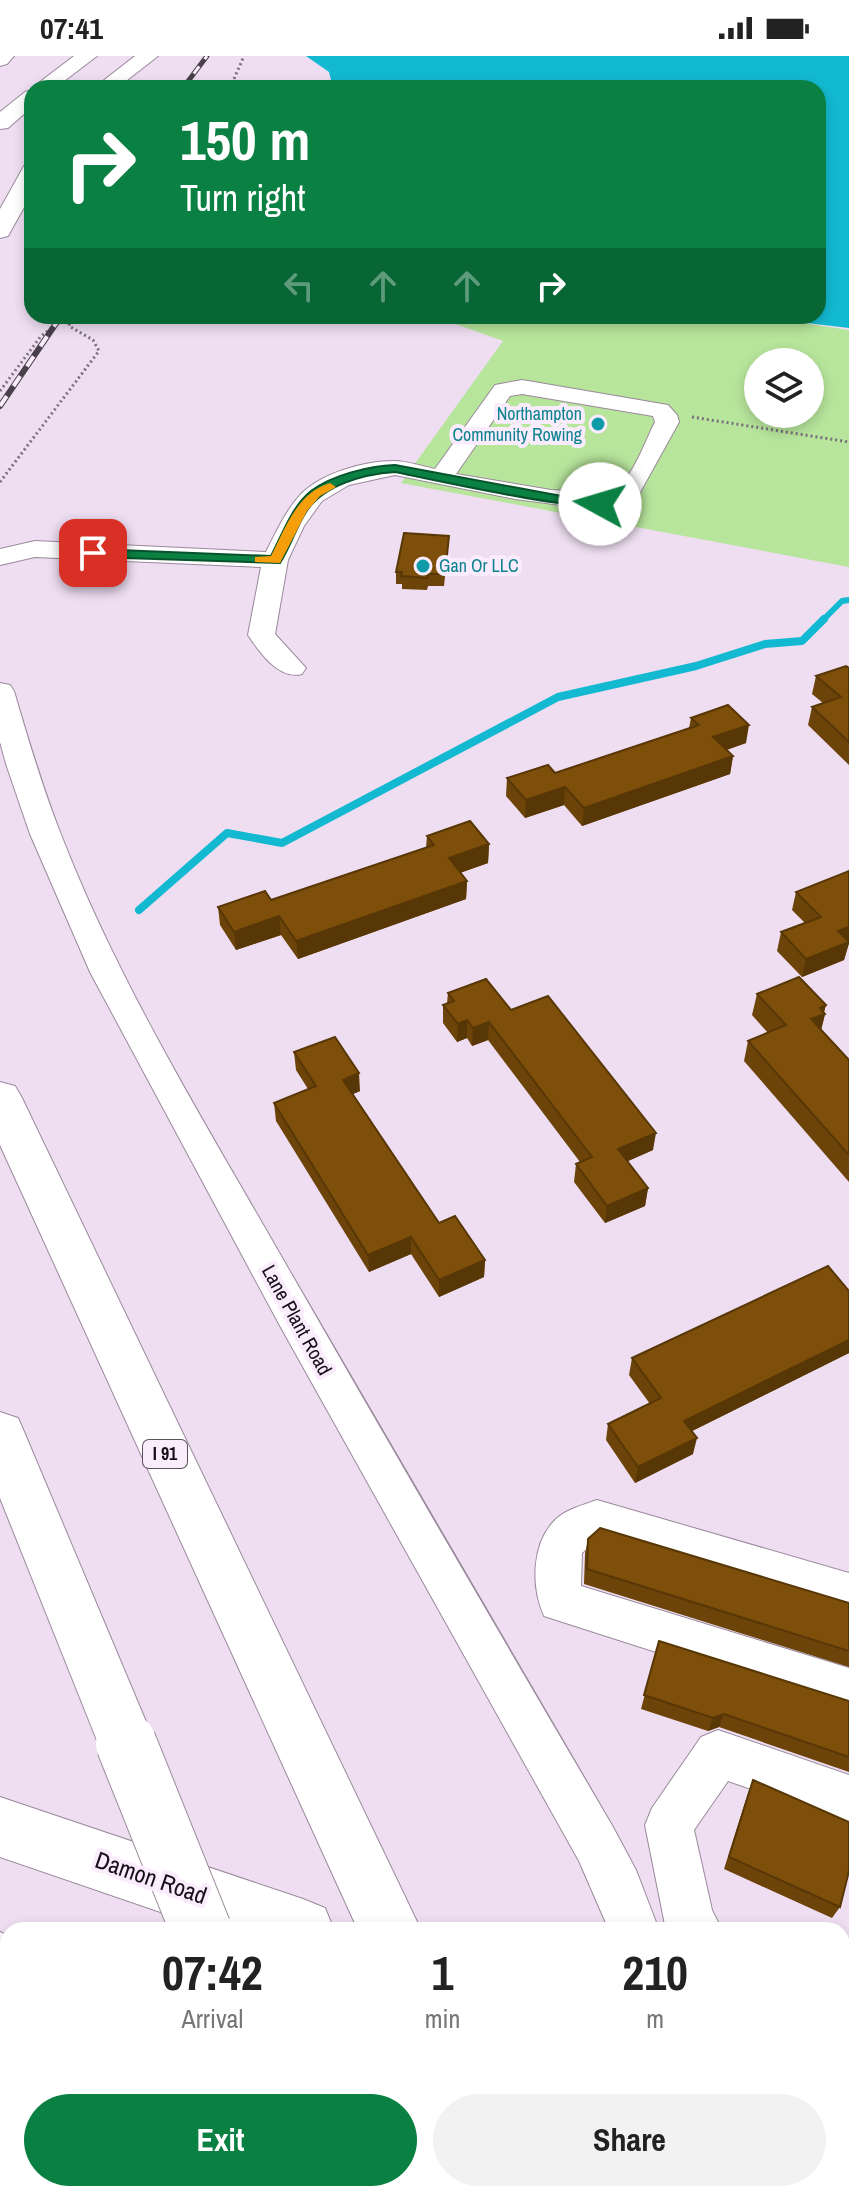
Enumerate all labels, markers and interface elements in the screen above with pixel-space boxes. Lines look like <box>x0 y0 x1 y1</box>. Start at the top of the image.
text: 07:41 <box>40 8 103 48</box>
text: 150 m <box>180 102 310 177</box>
icon: right <box>48 112 152 216</box>
text: Turn right <box>180 174 305 222</box>
icon: left <box>277 264 321 308</box>
icon: ahead <box>361 264 405 308</box>
icon: ahead <box>445 264 489 308</box>
icon: right <box>529 264 573 308</box>
map controls <box>744 348 824 428</box>
button: layers <box>744 348 824 428</box>
place label: Northampton Community Rowing <box>452 401 583 447</box>
marker: Northampton Community Rowing <box>589 415 607 433</box>
position arrow <box>558 462 642 546</box>
pin <box>59 519 127 587</box>
icon: arrive <box>71 531 115 575</box>
place label: Gan Or LLC <box>439 553 519 578</box>
marker: Gan Or LLC <box>414 557 432 575</box>
street label: Lane Plant Road <box>256 1260 339 1380</box>
road number: I 91 <box>143 1440 187 1468</box>
street label: Damon Road <box>91 1843 211 1911</box>
text: 07:42 <box>162 1940 263 2005</box>
text: 1 <box>432 1940 453 2005</box>
text: 210 <box>622 1940 688 2005</box>
text: Arrival <box>182 2001 243 2036</box>
text: min <box>425 2001 460 2036</box>
text: m <box>646 2001 664 2036</box>
button: Exit <box>24 2094 417 2186</box>
button: Share <box>433 2094 826 2186</box>

